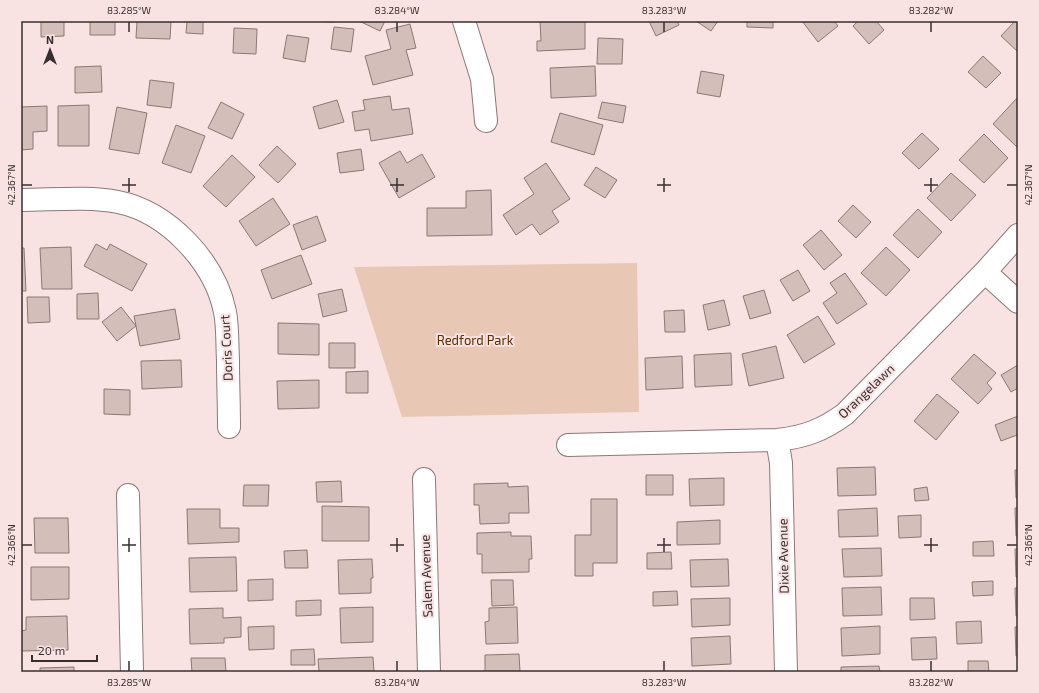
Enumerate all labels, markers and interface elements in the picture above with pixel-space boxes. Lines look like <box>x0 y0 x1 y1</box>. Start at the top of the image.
text: 83.285°W <box>107 4 152 16</box>
text: 83.284°W <box>375 4 420 16</box>
text: 83.283°W <box>642 4 687 16</box>
text: 83.282°W <box>909 4 954 16</box>
north arrow <box>30 30 70 70</box>
text: N <box>46 33 54 46</box>
text: 42.367°N <box>5 164 17 206</box>
text: 42.367°N <box>1022 164 1034 206</box>
street label: Doris Court <box>216 314 236 382</box>
park label: Redford Park <box>437 332 514 348</box>
street label: Orangelawn <box>835 360 897 422</box>
street label: Dixie Avenue <box>774 518 792 594</box>
text: 42.366°N <box>5 524 17 566</box>
text: 42.366°N <box>1022 524 1034 566</box>
street label: Salem Avenue <box>417 534 435 618</box>
scale bar <box>32 637 97 663</box>
text: 20 m <box>38 643 65 657</box>
text: 83.285°W <box>107 676 152 688</box>
text: 83.284°W <box>375 676 420 688</box>
text: 83.283°W <box>642 676 687 688</box>
text: 83.282°W <box>909 676 954 688</box>

